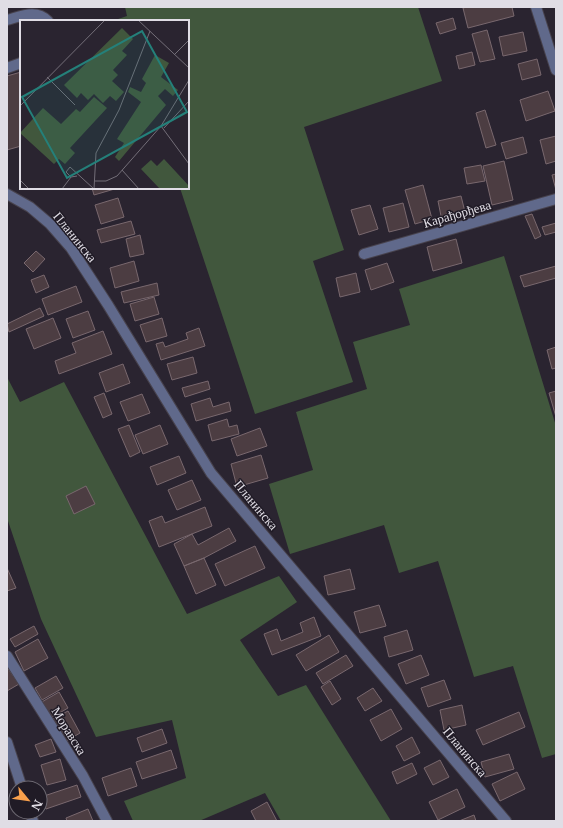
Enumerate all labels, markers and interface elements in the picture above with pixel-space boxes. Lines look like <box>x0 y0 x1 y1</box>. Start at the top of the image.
inset map <box>20 20 189 189</box>
street label: Карађорђева <box>421 196 493 232</box>
street label: Планинска <box>49 208 101 266</box>
street label: Планинска <box>230 476 282 534</box>
street label: Моравска <box>48 704 91 758</box>
street label: Планинска <box>439 723 491 781</box>
north arrow <box>8 780 48 820</box>
text: N <box>28 797 45 813</box>

